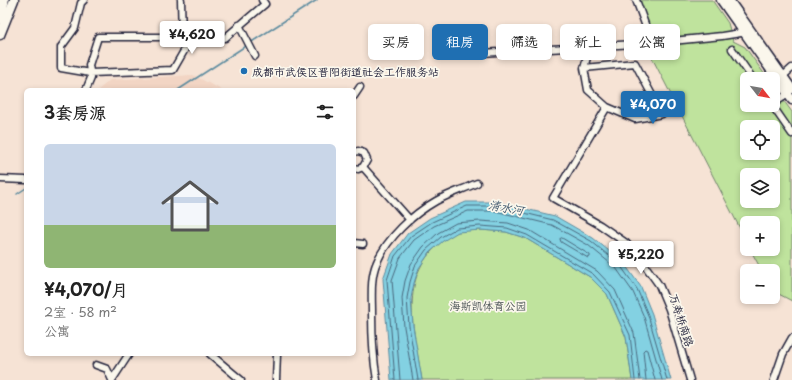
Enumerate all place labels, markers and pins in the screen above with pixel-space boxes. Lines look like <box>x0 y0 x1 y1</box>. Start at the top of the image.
pin: ¥4,620 <box>159 21 225 55</box>
place label: 成都市武侯区晋阳街道社会工作服务站 <box>252 63 439 80</box>
marker: 成都市武侯区晋阳街道社会工作服务站 <box>239 66 249 76</box>
pin: ¥4,070 <box>620 91 686 125</box>
pin: ¥5,220 <box>608 241 674 275</box>

